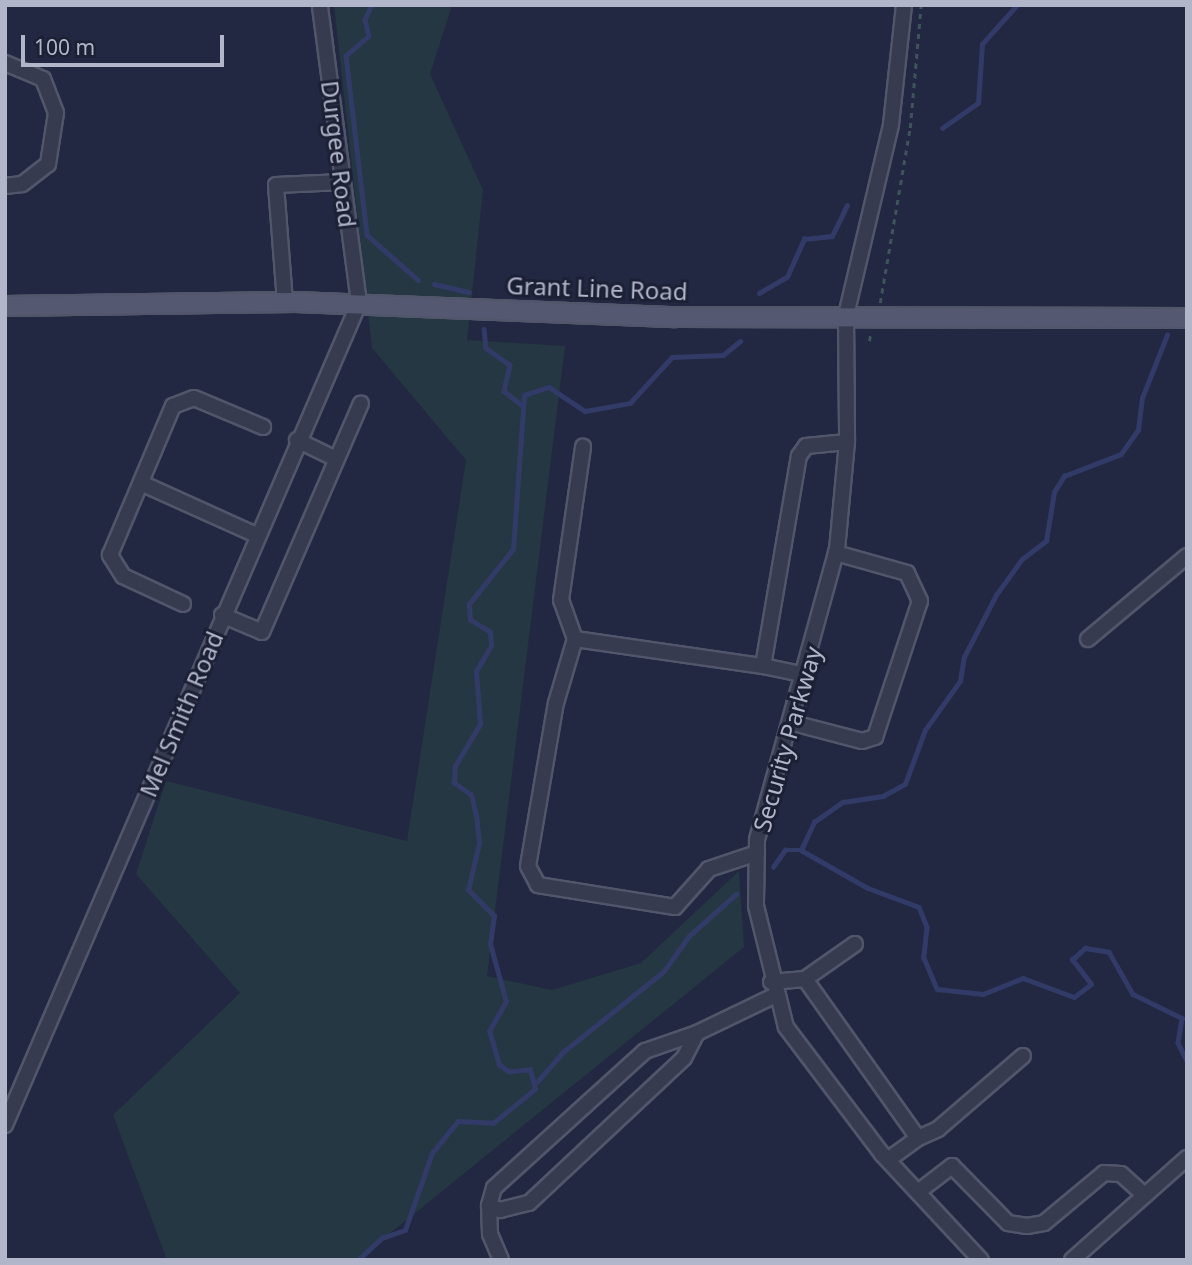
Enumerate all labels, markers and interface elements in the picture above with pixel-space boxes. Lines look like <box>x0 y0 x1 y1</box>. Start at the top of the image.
scale bar <box>24 21 228 65</box>
text: 100 m <box>34 33 95 61</box>
street label: Durgee Road <box>316 79 362 229</box>
street label: Grant Line Road <box>506 270 688 306</box>
street label: Mel Smith Road <box>133 627 229 801</box>
street label: Security Parkway <box>747 643 827 835</box>

